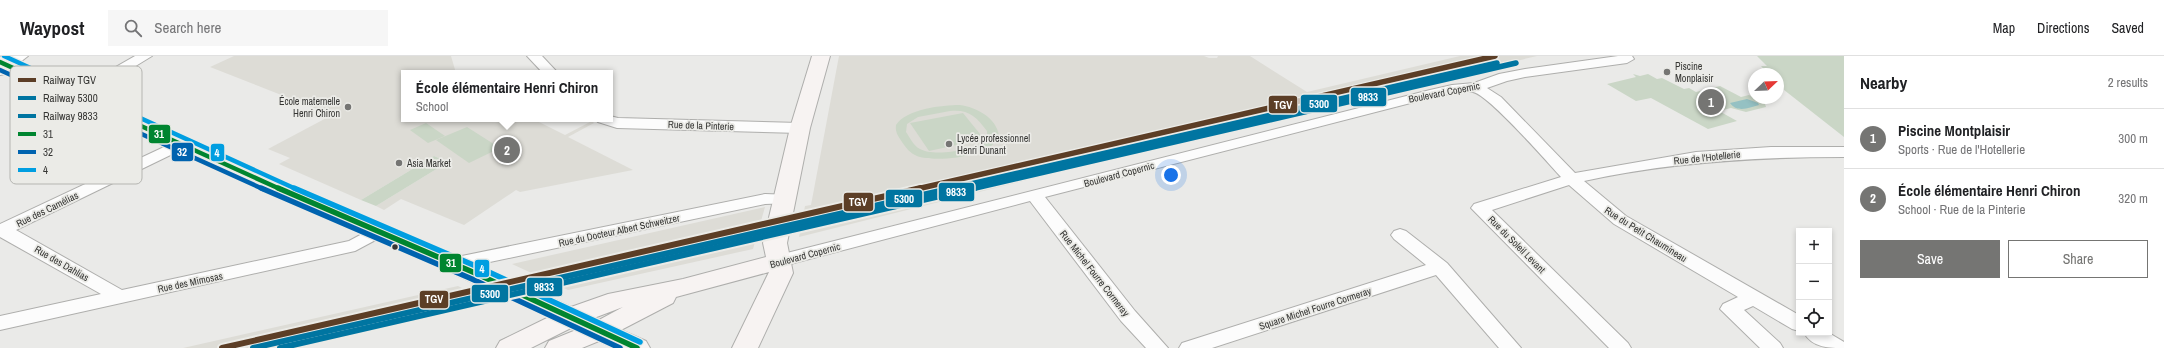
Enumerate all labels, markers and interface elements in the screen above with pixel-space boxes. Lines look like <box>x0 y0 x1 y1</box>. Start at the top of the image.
search box <box>108 10 388 46</box>
text: Waypost <box>20 15 84 41</box>
icon: search <box>122 17 144 39</box>
text: Search here <box>154 17 221 38</box>
text: Map <box>1993 19 2015 37</box>
text: Directions <box>2037 19 2089 37</box>
text: Saved <box>2111 19 2144 37</box>
place label: Piscine Monplaisir <box>1675 60 1714 85</box>
legend <box>10 66 142 184</box>
marker: Piscine Monplaisir <box>1662 67 1672 77</box>
north arrow <box>1748 68 1784 104</box>
popup <box>401 70 613 122</box>
text: Nearby <box>1860 71 1907 94</box>
text: Railway TGV <box>43 73 96 87</box>
text: 2 results <box>2108 74 2148 91</box>
text: École élémentaire Henri Chiron <box>416 77 598 98</box>
street label: Boulevard Copernic <box>1407 79 1481 106</box>
line badge: 9833 <box>1350 87 1387 107</box>
pin: 1 <box>1698 87 1724 117</box>
text: 9833 <box>1358 90 1378 104</box>
text: Railway 5300 <box>43 91 98 105</box>
line badge: 5300 <box>1300 94 1338 113</box>
place label: École maternelle Henri Chiron <box>279 95 340 120</box>
line badge: TGV <box>1268 95 1298 114</box>
text: 5300 <box>1309 97 1329 111</box>
text: School <box>416 98 448 115</box>
text: TGV <box>1274 98 1293 112</box>
marker: École maternelle Henri Chiron <box>343 102 353 112</box>
text: Railway 9833 <box>43 109 98 123</box>
street label: Rue de la Pinterie <box>668 118 735 133</box>
text: Piscine Montplaisir <box>1898 120 2010 141</box>
line badge: 31 <box>148 124 171 144</box>
text: 31 <box>43 127 53 141</box>
text: 31 <box>154 127 164 141</box>
text: 1 <box>1870 130 1876 147</box>
text: 300 m <box>2118 130 2148 147</box>
place label: Lycée professionnel Henri Dunant <box>957 132 1030 157</box>
pin: 2 <box>494 135 520 165</box>
marker: Lycée professionnel Henri Dunant <box>944 139 954 149</box>
text: Sports · Rue de l'Hotellerie <box>1898 141 2025 158</box>
line badge: 32 <box>171 142 194 162</box>
line badge: 4 <box>210 143 225 162</box>
text: 32 <box>43 145 53 159</box>
text: 32 <box>177 145 187 159</box>
text: 4 <box>214 146 220 160</box>
street label: Rue de l'Hotellerie <box>1673 147 1742 167</box>
place label: Asia Market <box>406 157 451 170</box>
marker: Asia Market <box>394 158 404 168</box>
street label: Boulevard Copernic <box>1082 159 1156 190</box>
text: 4 <box>43 163 48 177</box>
your location <box>1161 165 1181 185</box>
text: École élémentaire Henri Chiron <box>1898 180 2081 201</box>
line badge: 9833 <box>938 182 975 202</box>
text: 9833 <box>946 185 966 199</box>
street label: Rue des Camélias <box>14 189 80 230</box>
line badge: 5300 <box>885 189 923 208</box>
text: 2 <box>1870 190 1876 207</box>
text: 320 m <box>2118 190 2148 207</box>
line badge: TGV <box>843 192 874 212</box>
text: 5300 <box>894 192 914 206</box>
text: TGV <box>849 195 868 209</box>
text: School · Rue de la Pinterie <box>1898 201 2025 218</box>
street label: Rue du Petit Chaumineau <box>1602 204 1689 265</box>
street label: Rue du Docteur Albert Schweitzer <box>557 211 681 250</box>
street label: Rue du Soleil Levant <box>1485 213 1549 276</box>
street label: Rue Michel Fourre Cormeray <box>1057 228 1133 320</box>
map controls <box>1796 228 1832 336</box>
button: + <box>1796 228 1832 264</box>
street label: Boulevard Copernic <box>768 240 842 271</box>
button: Save <box>1860 240 2000 278</box>
button: Share <box>2008 240 2148 278</box>
unlabelled marker <box>390 242 400 252</box>
street label: Rue des Dahlias <box>32 243 91 284</box>
line badge: 31 <box>439 253 462 273</box>
text: 31 <box>446 256 456 270</box>
line badge: 4 <box>474 259 490 278</box>
text: 4 <box>479 262 485 276</box>
button: − <box>1796 264 1832 300</box>
street label: Rue des Mimosas <box>156 269 224 296</box>
line badge: 9833 <box>526 277 563 297</box>
text: 9833 <box>534 280 554 294</box>
line badge: 5300 <box>471 284 509 303</box>
street label: Square Michel Fourre Cormeray <box>1257 284 1374 333</box>
text: 5300 <box>480 287 500 301</box>
line badge: TGV <box>419 290 449 309</box>
text: TGV <box>425 292 444 306</box>
button: locate <box>1796 300 1832 336</box>

